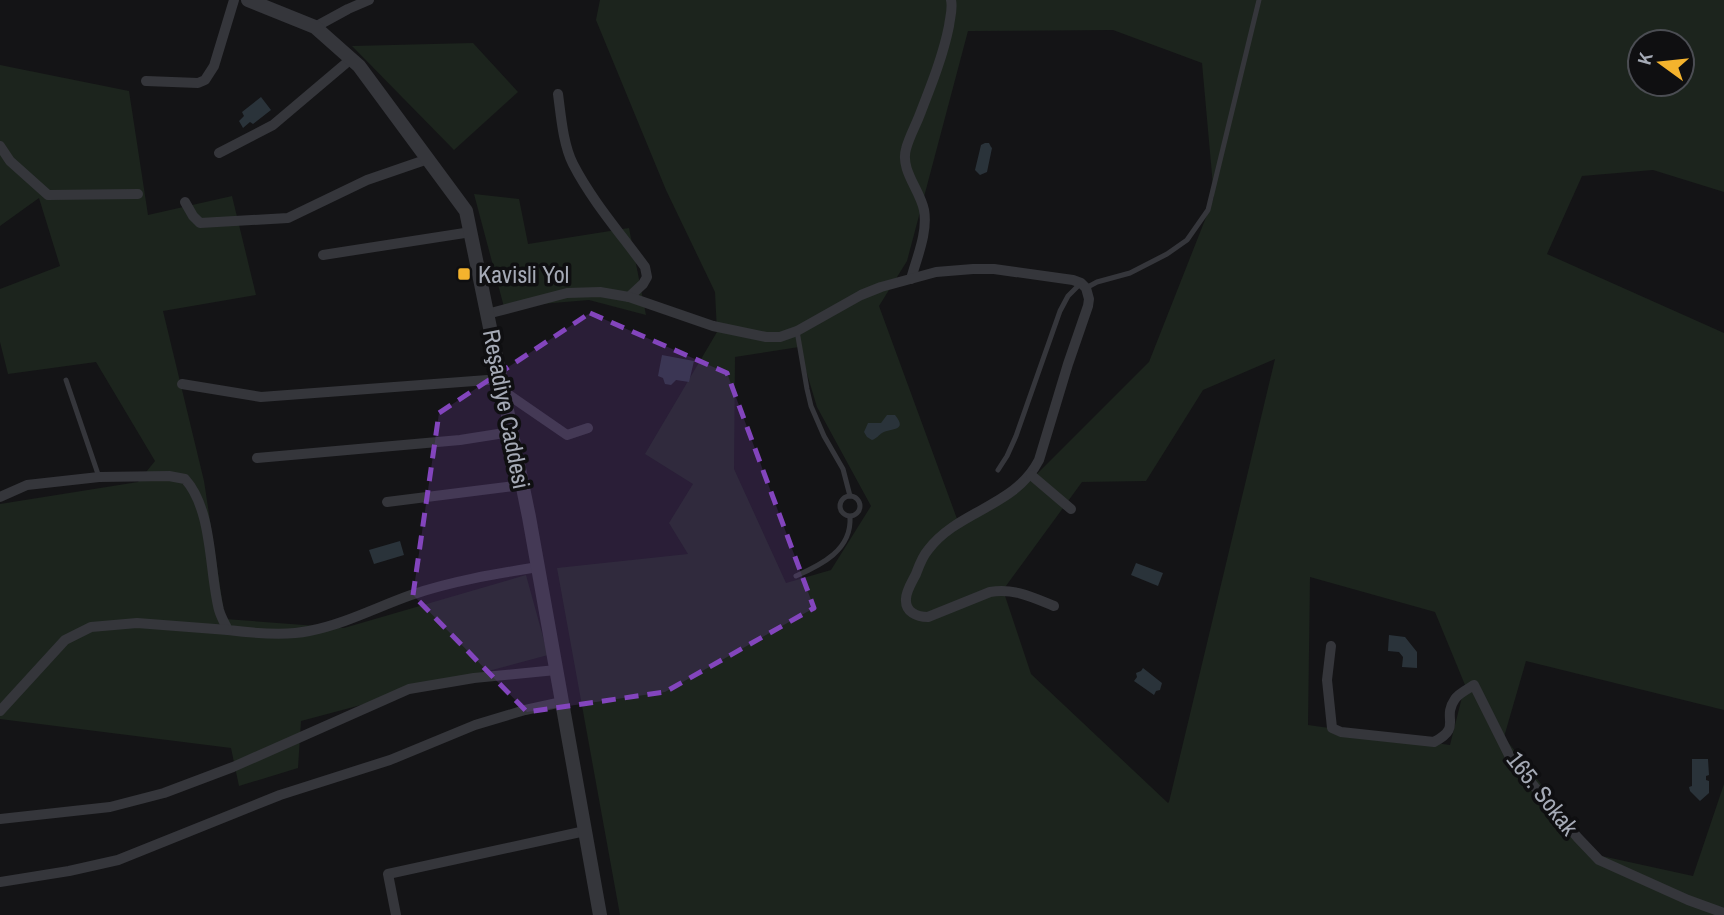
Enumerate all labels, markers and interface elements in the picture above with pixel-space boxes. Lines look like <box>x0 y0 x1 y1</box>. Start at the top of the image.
north arrow <box>1626 28 1696 98</box>
text: K <box>1631 49 1659 67</box>
place label: Kavisli Yol <box>478 258 569 290</box>
marker: Kavisli Yol <box>456 266 472 282</box>
street label: Reşadiye Caddesi <box>476 326 538 492</box>
street label: 165. Sokak <box>1500 744 1586 842</box>

